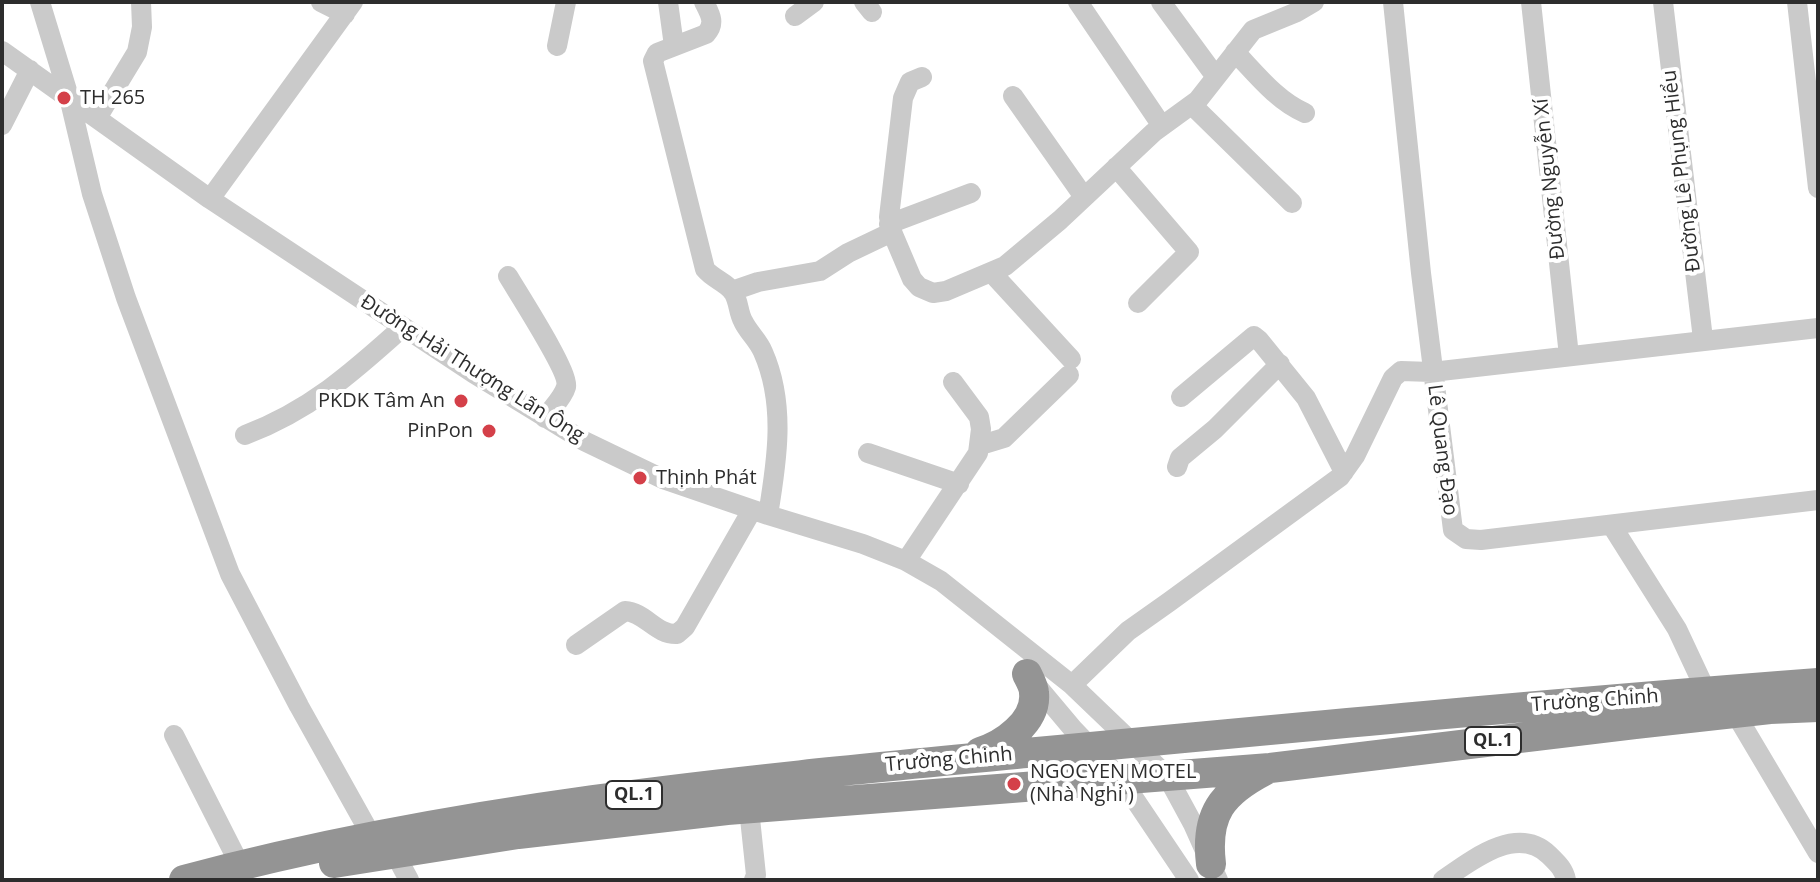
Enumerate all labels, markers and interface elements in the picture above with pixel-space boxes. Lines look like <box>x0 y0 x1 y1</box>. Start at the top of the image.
street label: Đường Lê Phụng Hiểu <box>1658 69 1706 273</box>
place label: TH 265 <box>80 86 145 110</box>
marker: TH 265 <box>55 89 73 107</box>
street label: Đường Nguyễn Xí <box>1530 97 1570 261</box>
street label: Đường Hải Thượng Lãn Ông <box>356 290 588 448</box>
street label: Lê Quang Đạo <box>1422 383 1462 517</box>
place label: PKDK Tâm An <box>318 389 445 413</box>
marker: PKDK Tâm An <box>452 392 470 410</box>
place label: PinPon <box>407 419 473 443</box>
marker: PinPon <box>480 422 498 440</box>
place label: Thịnh Phát <box>656 466 757 490</box>
marker: Thịnh Phát <box>631 469 649 487</box>
street label: Trường Chinh <box>1531 685 1659 717</box>
road number: QL.1 <box>1465 727 1521 755</box>
street label: Trường Chinh <box>884 742 1014 778</box>
place label: NGOCYEN MOTEL (Nhà Nghỉ ) <box>1030 760 1196 807</box>
marker: NGOCYEN MOTEL (Nhà Nghỉ ) <box>1005 775 1023 793</box>
road number: QL.1 <box>606 781 662 809</box>

